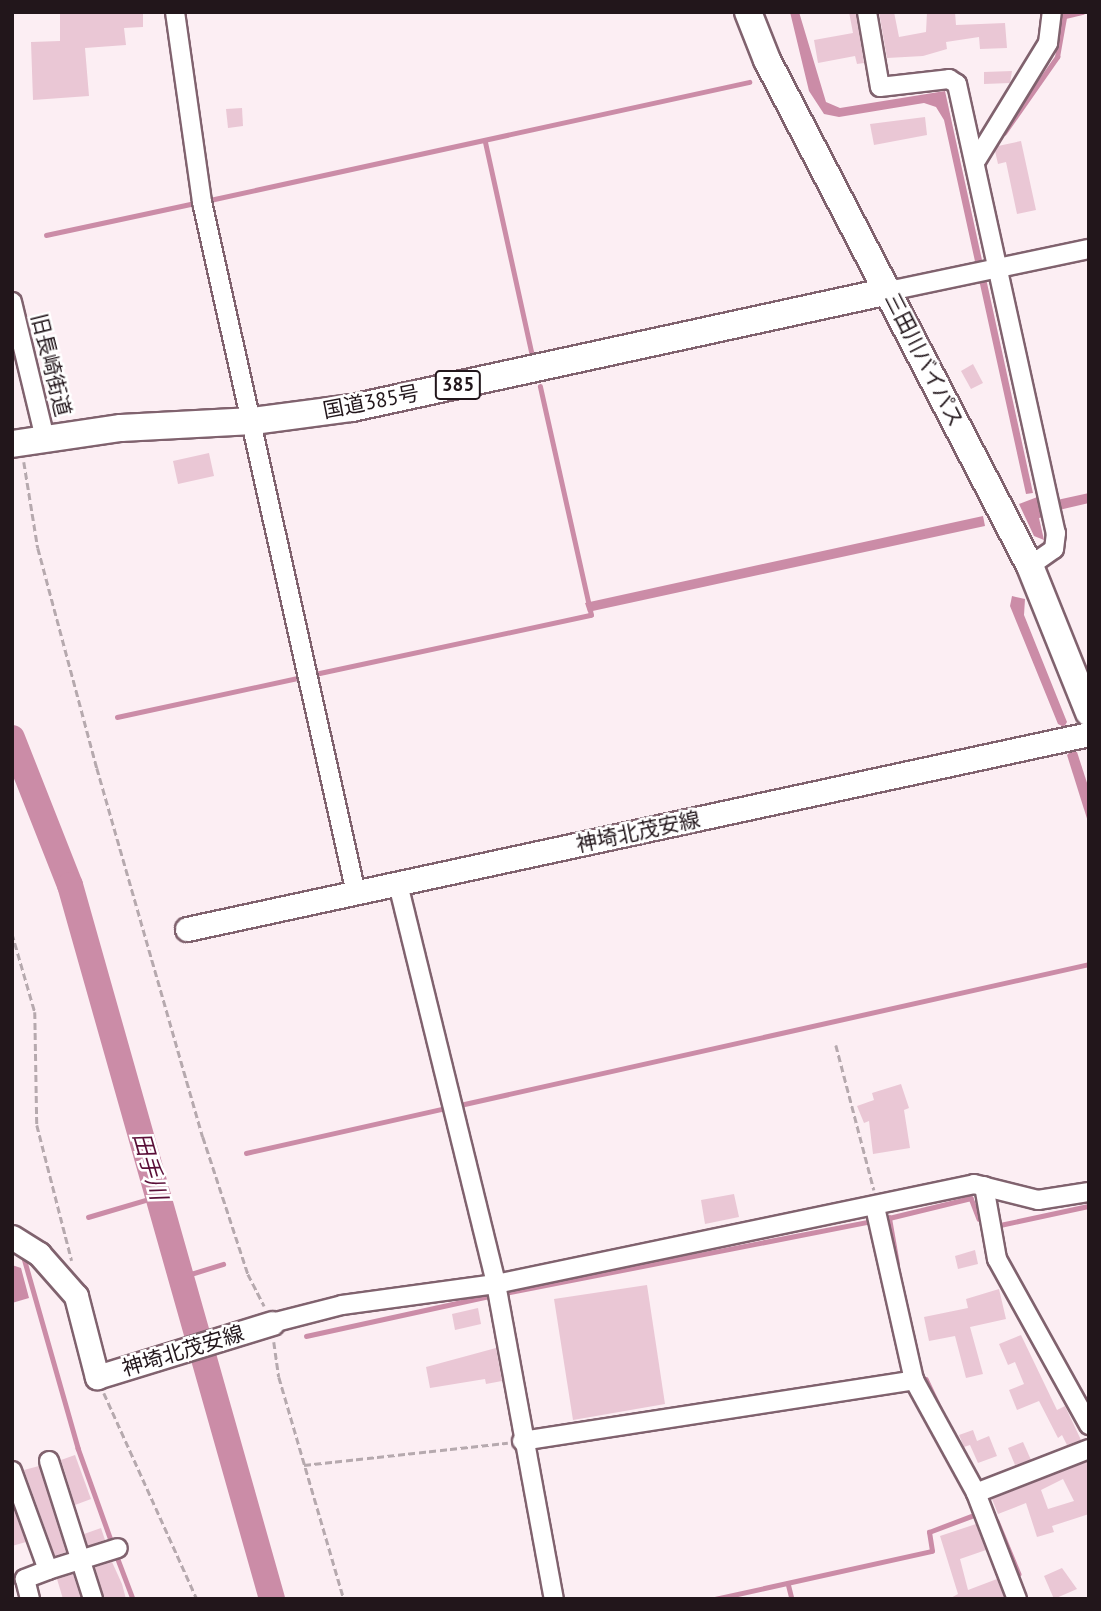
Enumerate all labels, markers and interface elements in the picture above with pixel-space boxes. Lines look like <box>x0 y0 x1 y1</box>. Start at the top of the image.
street label: 三田川バイパス <box>879 289 969 431</box>
street label: 旧長崎街道 <box>26 311 76 419</box>
road number: 385 <box>434 370 482 400</box>
street label: 国道385号 <box>321 380 421 424</box>
street label: 神埼北茂安線 <box>574 807 702 857</box>
water label: 田手川 <box>127 1129 173 1203</box>
street label: 神埼北茂安線 <box>119 1321 247 1381</box>

